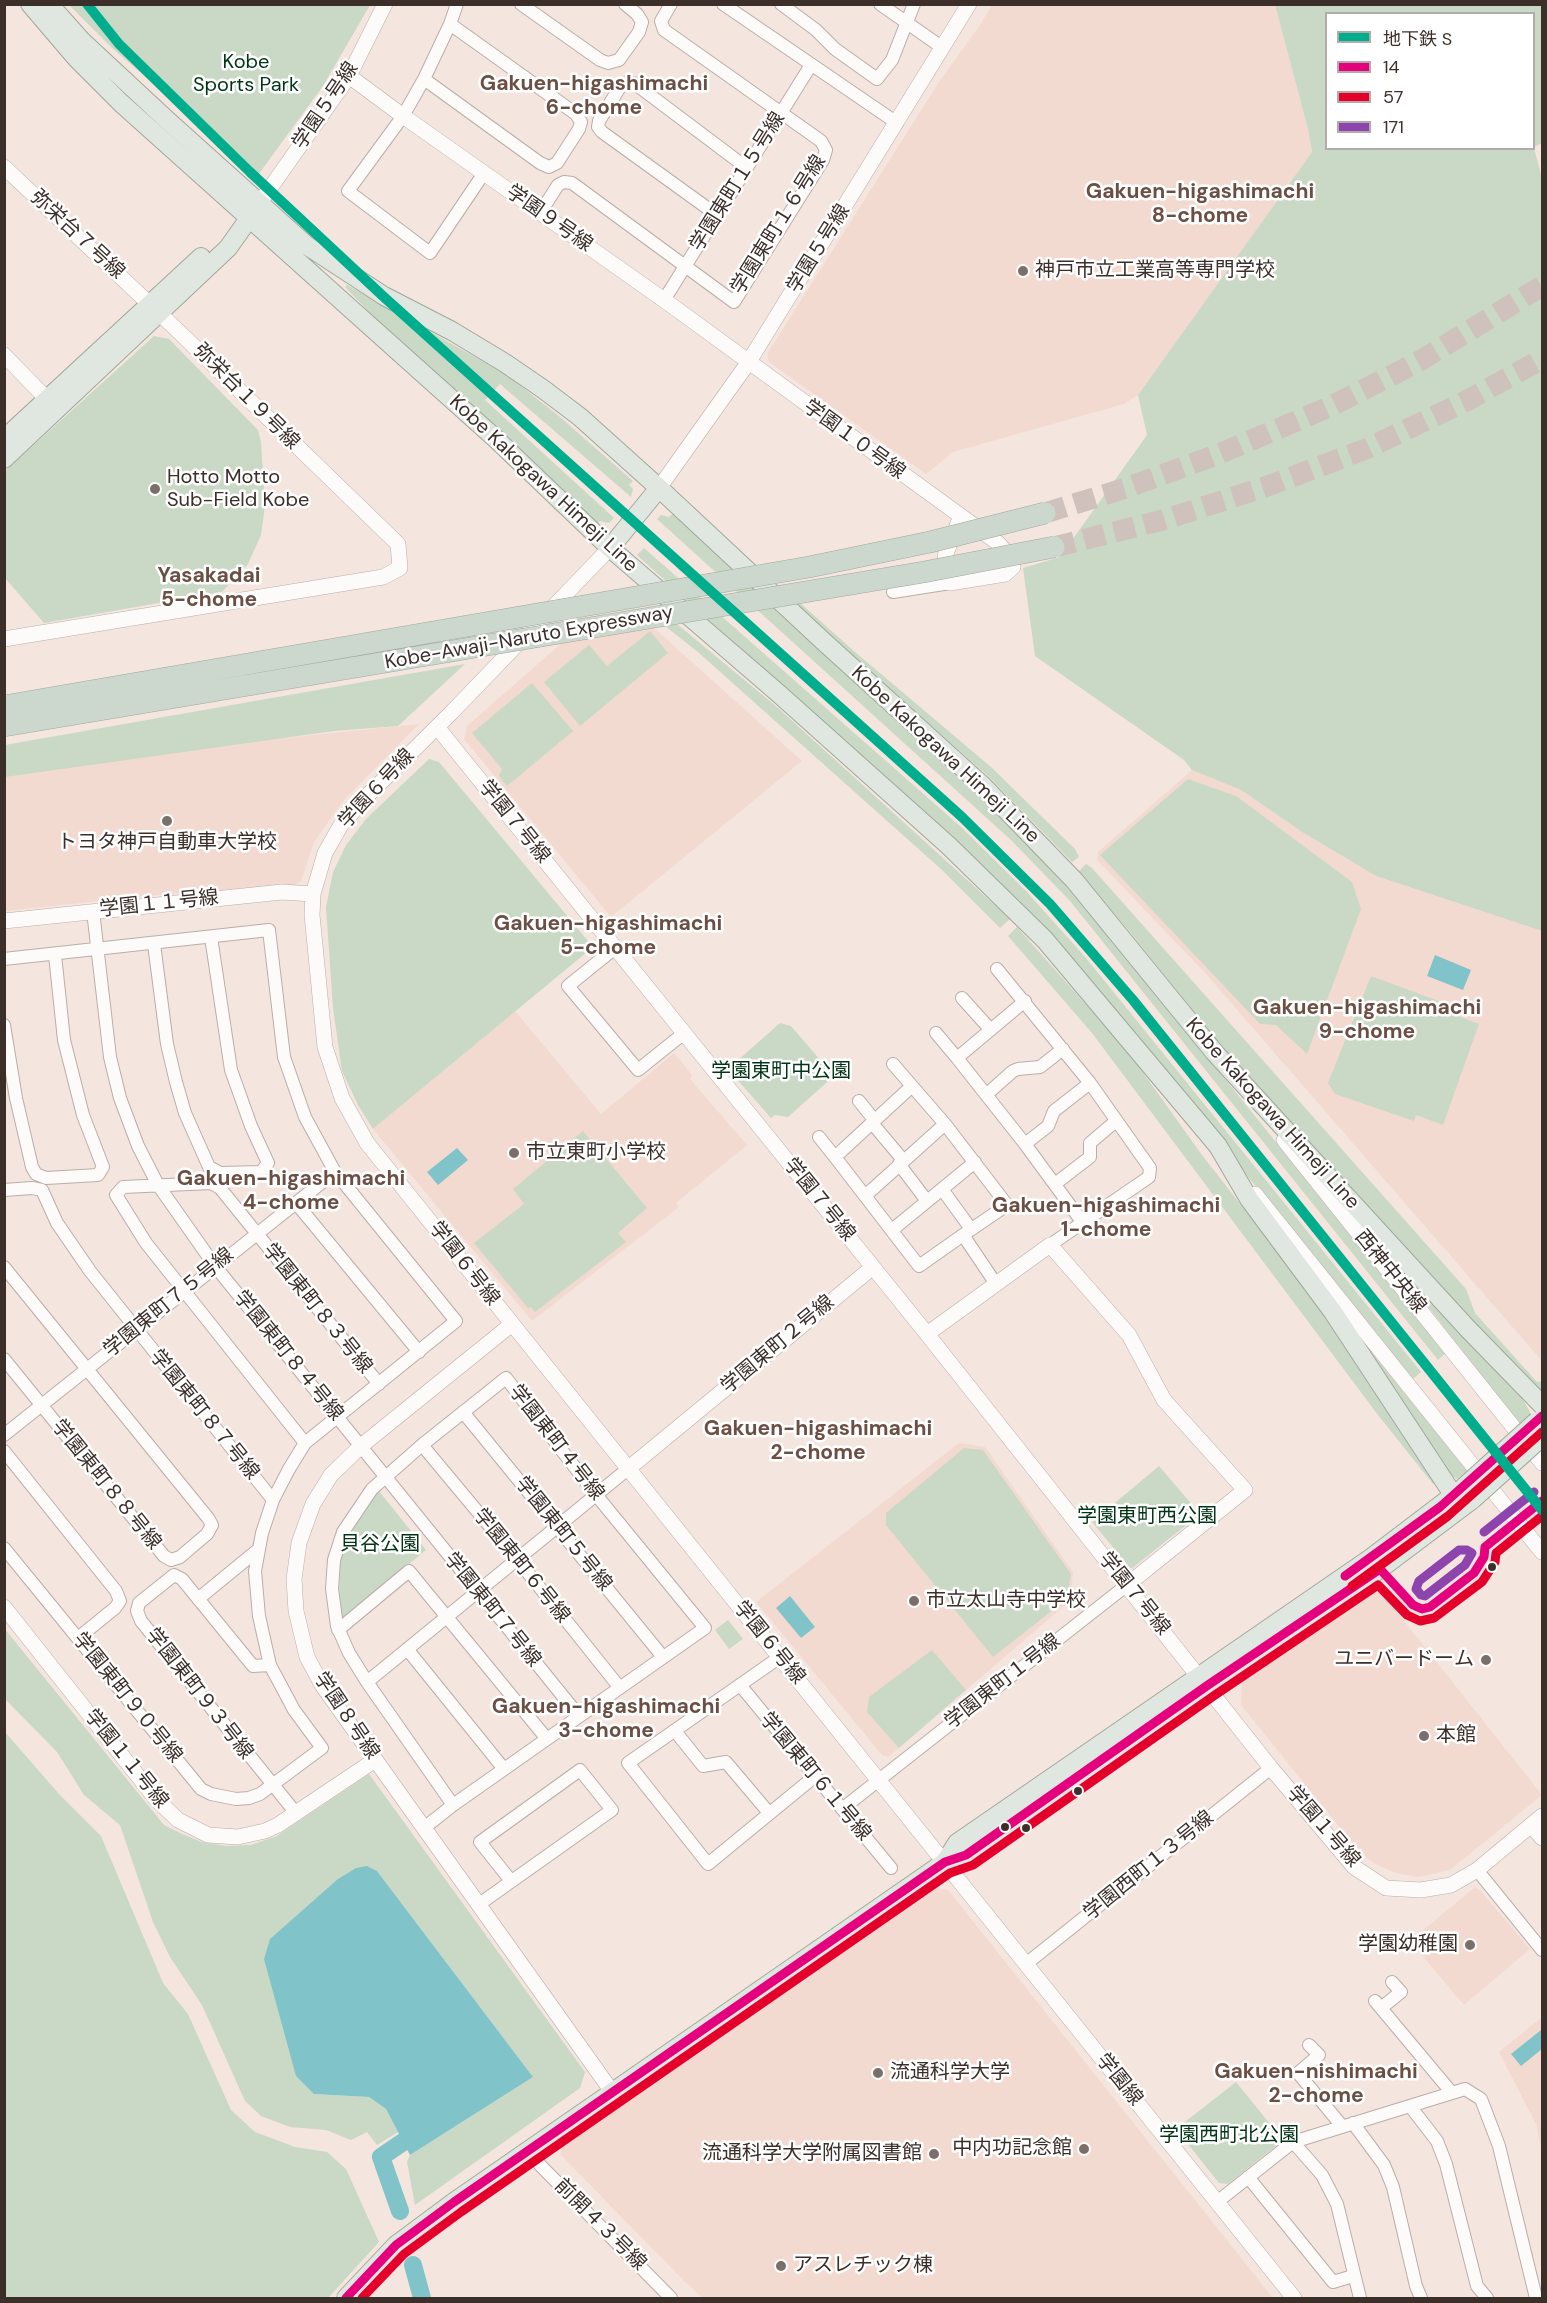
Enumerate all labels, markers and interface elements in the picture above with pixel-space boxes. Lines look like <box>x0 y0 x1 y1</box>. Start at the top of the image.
legend <box>1325 12 1535 150</box>
text: 地下鉄 S <box>1383 27 1452 51</box>
park label: Kobe Sports Park <box>193 51 299 98</box>
text: 14 <box>1383 55 1400 79</box>
street label: 学園５号線 <box>288 58 364 154</box>
district label: Gakuen-higashimachi 6-chome <box>480 71 708 121</box>
text: 57 <box>1383 85 1403 109</box>
street label: 学園東町１５号線 <box>685 108 791 256</box>
text: 171 <box>1383 115 1404 139</box>
street label: 学園東町１６号線 <box>726 151 832 299</box>
district label: Gakuen-higashimachi 8-chome <box>1086 179 1314 229</box>
street label: 学園９号線 <box>501 180 597 258</box>
street label: 弥栄台７号線 <box>25 185 129 285</box>
street label: 学園５号線 <box>782 200 856 298</box>
place label: 神戸市立工業高等専門学校 <box>1035 259 1275 283</box>
marker: 神戸市立工業高等専門学校 <box>1016 264 1030 278</box>
street label: 弥栄台１９号線 <box>188 339 304 455</box>
street label: Kobe Kakogawa Himeji Line <box>444 390 642 578</box>
street label: 学園１０号線 <box>798 395 910 485</box>
place label: Hotto Motto Sub-Field Kobe <box>167 466 309 513</box>
marker: Hotto Motto Sub-Field Kobe <box>148 482 162 496</box>
district label: Yasakadai 5-chome <box>157 563 261 613</box>
street label: Kobe-Awaji-Naruto Expressway <box>383 601 675 675</box>
street label: Kobe Kakogawa Himeji Line <box>846 661 1044 849</box>
street label: 学園６号線 <box>334 744 420 834</box>
street label: 学園７号線 <box>473 776 555 868</box>
marker: トヨタ神戸自動車大学校 <box>160 814 174 828</box>
place label: トヨタ神戸自動車大学校 <box>57 831 277 855</box>
street label: 学園１１号線 <box>98 886 220 922</box>
district label: Gakuen-higashimachi 5-chome <box>494 911 722 961</box>
district label: Gakuen-higashimachi 9-chome <box>1253 995 1481 1045</box>
street label: Kobe Kakogawa Himeji Line <box>1180 1014 1364 1214</box>
park label: 学園東町中公園 <box>711 1060 851 1084</box>
place label: 市立東町小学校 <box>526 1141 666 1165</box>
marker: 市立東町小学校 <box>507 1146 521 1160</box>
street label: 学園７号線 <box>778 1154 860 1246</box>
district label: Gakuen-higashimachi 4-chome <box>177 1166 405 1216</box>
district label: Gakuen-higashimachi 1-chome <box>992 1193 1220 1243</box>
street label: 学園６号線 <box>424 1217 504 1311</box>
street label: 西神中央線 <box>1349 1226 1431 1318</box>
street label: 学園東町８３号線 <box>257 1239 377 1379</box>
street label: 学園東町７５号線 <box>99 1243 239 1363</box>
street label: 学園東町８４号線 <box>228 1286 348 1426</box>
street label: 学園東町２号線 <box>717 1291 839 1399</box>
street label: 学園東町８７号線 <box>144 1345 264 1485</box>
street label: 学園東町４号線 <box>503 1380 609 1506</box>
street label: 学園東町８８号線 <box>46 1415 166 1555</box>
district label: Gakuen-higashimachi 2-chome <box>704 1416 932 1466</box>
street label: 学園東町５号線 <box>510 1472 616 1596</box>
street label: 学園東町６号線 <box>468 1504 574 1628</box>
park label: 学園東町西公園 <box>1077 1505 1217 1529</box>
park label: 貝谷公園 <box>340 1533 420 1557</box>
street label: 学園東町７号線 <box>439 1548 545 1672</box>
street label: 学園７号線 <box>1093 1548 1175 1640</box>
unlabelled marker <box>1486 1561 1498 1573</box>
place label: 市立太山寺中学校 <box>926 1589 1086 1613</box>
marker: 市立太山寺中学校 <box>907 1594 921 1608</box>
street label: 学園６号線 <box>728 1597 810 1689</box>
street label: 学園東町９３号線 <box>140 1624 258 1764</box>
street label: 学園東町９０号線 <box>67 1628 187 1768</box>
street label: 学園東町１号線 <box>940 1629 1066 1735</box>
place label: ユニバードーム <box>1334 1648 1474 1672</box>
marker: ユニバードーム <box>1479 1653 1493 1667</box>
street label: 学園８号線 <box>308 1668 384 1764</box>
district label: Gakuen-higashimachi 3-chome <box>492 1694 720 1744</box>
street label: 学園１１号線 <box>79 1705 173 1813</box>
street label: 学園東町６１号線 <box>754 1708 876 1846</box>
place label: 本館 <box>1436 1724 1476 1748</box>
marker: 本館 <box>1417 1729 1431 1743</box>
street label: 学園１号線 <box>1281 1781 1365 1873</box>
unlabelled marker <box>1072 1785 1084 1797</box>
street label: 学園西町１３号線 <box>1079 1806 1219 1926</box>
unlabelled marker <box>999 1821 1011 1833</box>
unlabelled marker <box>1020 1822 1032 1834</box>
place label: 学園幼稚園 <box>1358 1933 1458 1957</box>
marker: 学園幼稚園 <box>1463 1938 1477 1952</box>
street label: 学園線 <box>1091 2049 1147 2111</box>
district label: Gakuen-nishimachi 2-chome <box>1214 2059 1418 2109</box>
place label: 流通科学大学 <box>890 2061 1010 2085</box>
marker: 流通科学大学 <box>871 2066 885 2080</box>
park label: 学園西町北公園 <box>1159 2124 1299 2148</box>
place label: 中内功記念館 <box>952 2137 1072 2161</box>
place label: 流通科学大学附属図書館 <box>702 2142 922 2166</box>
marker: 中内功記念館 <box>1077 2142 1091 2156</box>
marker: 流通科学大学附属図書館 <box>927 2147 941 2161</box>
street label: 前開４３号線 <box>549 2174 651 2276</box>
place label: アスレチック棟 <box>793 2254 933 2278</box>
marker: アスレチック棟 <box>774 2259 788 2273</box>

